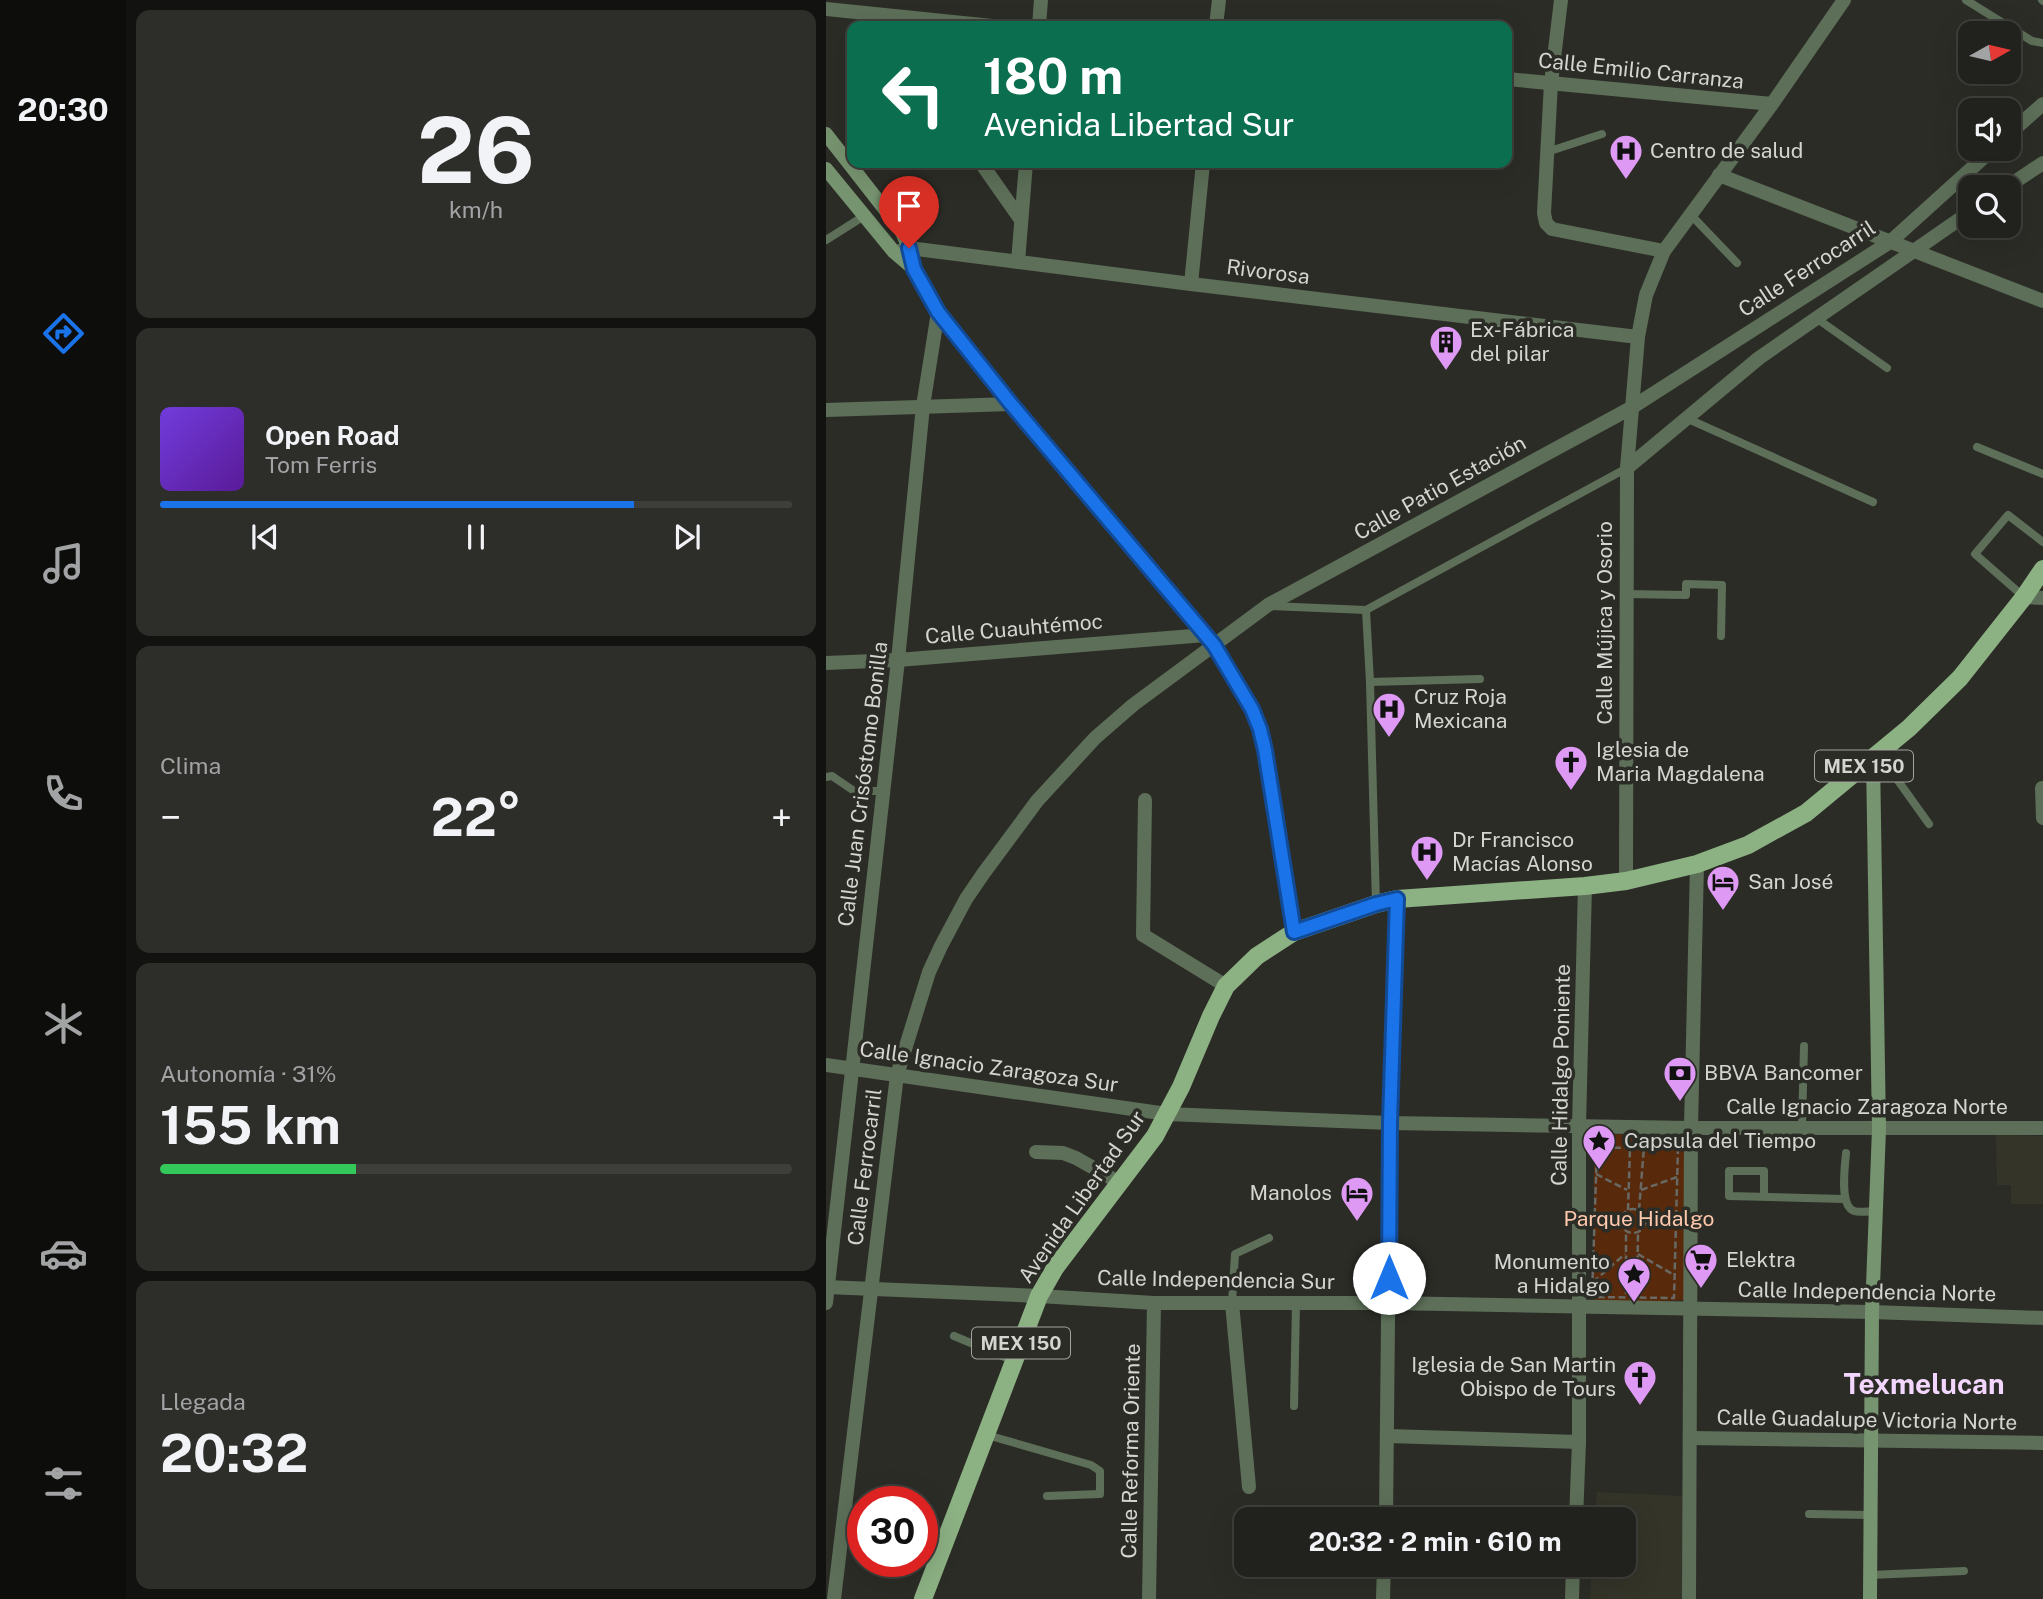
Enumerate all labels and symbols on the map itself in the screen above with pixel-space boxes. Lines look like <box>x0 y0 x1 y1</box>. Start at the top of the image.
north arrow <box>1958 21 2021 84</box>
street label: Calle Emilio Carranza <box>1537 47 1745 94</box>
hospital icon: Centro de salud <box>1607 132 1645 181</box>
place label: Centro de salud <box>1650 138 1803 163</box>
pin <box>879 176 939 248</box>
street label: Calle Ferrocarril <box>1734 215 1880 322</box>
street label: Rivorosa <box>1225 254 1311 289</box>
place label: Ex-Fábrica del pilar <box>1470 317 1574 366</box>
building icon: Ex-Fábrica del pilar <box>1427 323 1465 372</box>
street label: Calle Patio Estación <box>1349 430 1530 545</box>
street label: Calle Mújica y Osorio <box>1592 521 1617 725</box>
street label: Calle Cuauhtémoc <box>924 608 1104 649</box>
street label: Calle Juan Crisóstomo Bonilla <box>833 640 892 928</box>
place label: Cruz Roja Mexicana <box>1414 684 1507 733</box>
hospital icon: Cruz Roja Mexicana <box>1370 690 1408 739</box>
place label: Iglesia de Maria Magdalena <box>1596 737 1765 786</box>
church icon: Iglesia de Maria Magdalena <box>1552 743 1590 792</box>
road number: MEX 150 <box>1815 750 1913 782</box>
place label: Dr Francisco Macías Alonso <box>1452 827 1593 876</box>
hospital icon: Dr Francisco Macías Alonso <box>1408 833 1446 882</box>
hotel icon: San José <box>1704 863 1742 912</box>
place label: San José <box>1748 869 1833 894</box>
street label: Calle Hidalgo Poniente <box>1546 964 1575 1186</box>
street label: Calle Ignacio Zaragoza Sur <box>858 1036 1120 1097</box>
bank icon: BBVA Bancomer <box>1661 1054 1699 1103</box>
place label: BBVA Bancomer <box>1704 1060 1863 1085</box>
street label: Calle Ferrocarril <box>842 1087 887 1247</box>
street label: Calle Ignacio Zaragoza Norte <box>1726 1094 2008 1119</box>
street label: Avenida Libertad Sur <box>1013 1106 1150 1288</box>
place icon: Capsula del Tiempo <box>1580 1122 1618 1171</box>
place label: Capsula del Tiempo <box>1624 1128 1816 1153</box>
hotel icon: Manolos <box>1338 1174 1376 1223</box>
place label: Manolos <box>1250 1180 1332 1205</box>
park label: Parque Hidalgo <box>1563 1206 1715 1231</box>
position arrow <box>1352 1241 1426 1315</box>
supermarket icon: Elektra <box>1682 1241 1720 1290</box>
place label: Elektra <box>1726 1247 1796 1272</box>
place label: Monumento a Hidalgo <box>1494 1249 1610 1298</box>
place icon: Monumento a Hidalgo <box>1615 1255 1653 1304</box>
street label: Calle Independencia Sur <box>1097 1265 1335 1294</box>
street label: Calle Independencia Norte <box>1737 1277 1997 1306</box>
road number: MEX 150 <box>972 1328 1070 1358</box>
street label: Calle Reforma Oriente <box>1116 1343 1145 1559</box>
place label: Iglesia de San Martin Obispo de Tours <box>1411 1352 1616 1401</box>
church icon: Iglesia de San Martin Obispo de Tours <box>1621 1358 1659 1407</box>
district label: Texmelucan <box>1843 1367 2005 1400</box>
street label: Calle Guadalupe Victoria Norte <box>1717 1404 2018 1435</box>
speed limit sign: 30 <box>847 1486 938 1577</box>

